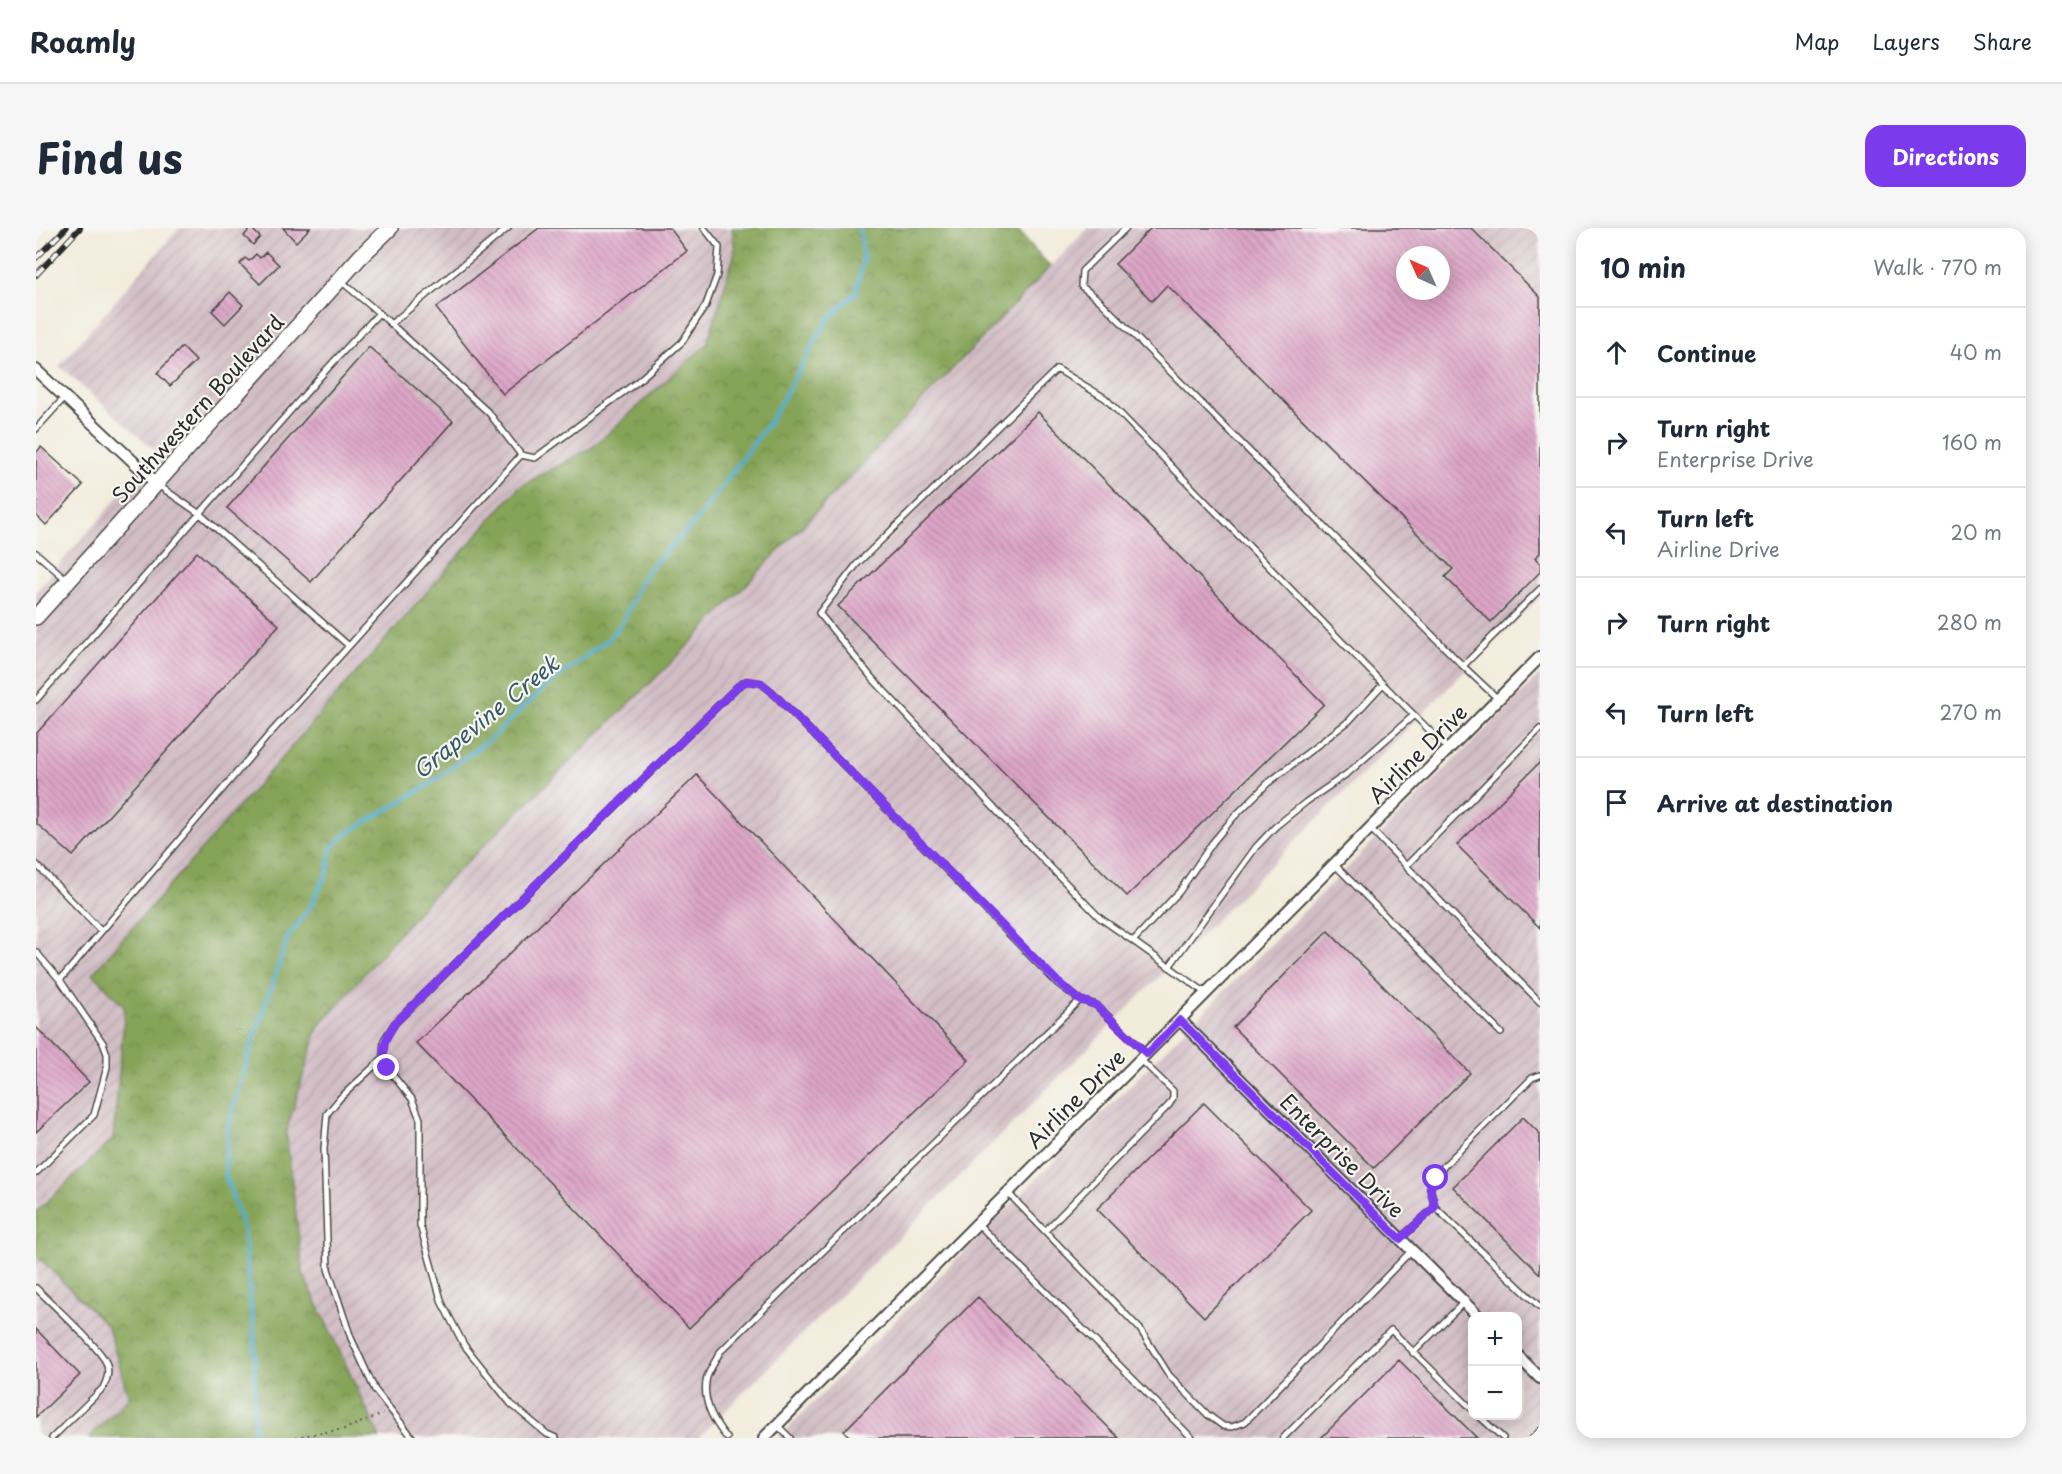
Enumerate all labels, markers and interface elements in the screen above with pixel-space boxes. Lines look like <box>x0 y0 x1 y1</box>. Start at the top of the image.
text: Roamly <box>30 20 136 63</box>
text: Map <box>1795 25 1839 57</box>
text: Layers <box>1872 25 1940 57</box>
text: Share <box>1973 25 2032 57</box>
text: Find us <box>36 125 183 188</box>
button: Directions <box>1865 125 2026 187</box>
north arrow <box>1396 246 1450 300</box>
text: 10 min <box>1600 248 1686 287</box>
text: Walk · 770 m <box>1873 252 2002 282</box>
street label: Southwestern Boulevard <box>103 306 291 510</box>
icon: ahead <box>1600 336 1633 369</box>
text: Continue <box>1657 336 1756 369</box>
text: 40 m <box>1950 337 2002 367</box>
text: Turn right <box>1657 411 1770 444</box>
icon: right <box>1600 426 1633 459</box>
text: 160 m <box>1942 427 2002 457</box>
text: Enterprise Drive <box>1657 444 1814 474</box>
text: Turn left <box>1657 501 1754 534</box>
icon: left <box>1600 516 1633 549</box>
text: 20 m <box>1950 517 2002 547</box>
text: Airline Drive <box>1657 534 1780 564</box>
icon: right <box>1600 606 1633 639</box>
text: Turn right <box>1657 606 1770 639</box>
text: 280 m <box>1937 607 2002 637</box>
water label: Grapevine Creek <box>405 645 567 786</box>
street label: Airline Drive <box>1360 696 1474 810</box>
icon: left <box>1600 696 1633 729</box>
text: Turn left <box>1657 696 1754 729</box>
text: 270 m <box>1939 697 2002 727</box>
icon: arrive <box>1600 786 1633 819</box>
text: Arrive at destination <box>1657 786 1893 819</box>
street label: Airline Drive <box>1018 1041 1132 1155</box>
route end <box>373 1054 399 1080</box>
street label: Enterprise Drive <box>1274 1086 1412 1224</box>
route start <box>1422 1164 1448 1190</box>
map controls <box>1468 1312 1522 1420</box>
button: + <box>1468 1312 1522 1366</box>
button: − <box>1468 1366 1522 1420</box>

